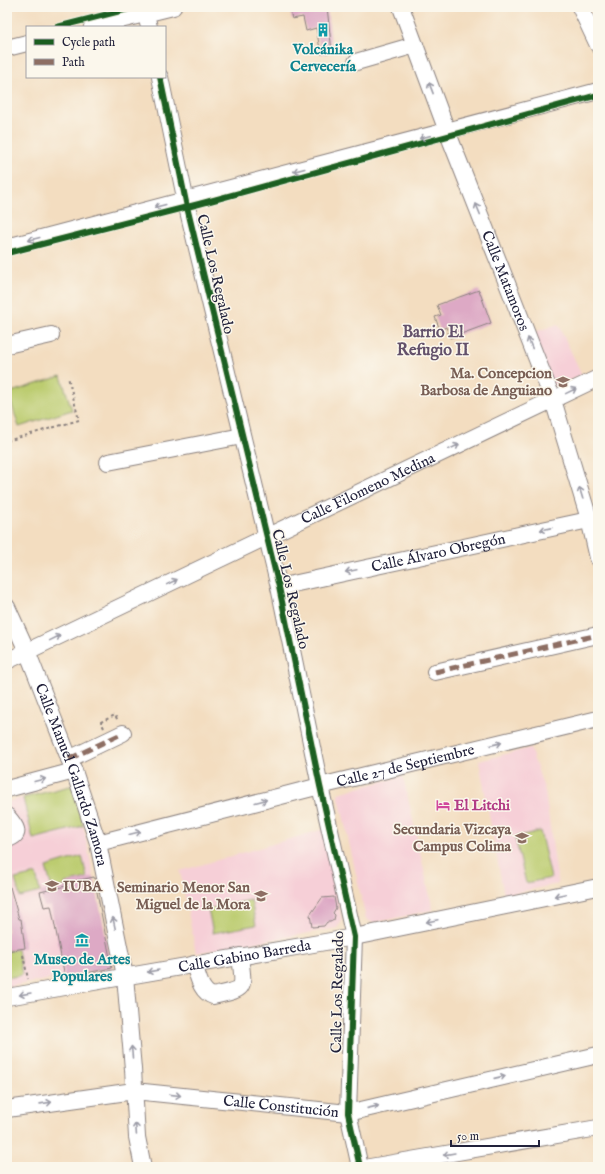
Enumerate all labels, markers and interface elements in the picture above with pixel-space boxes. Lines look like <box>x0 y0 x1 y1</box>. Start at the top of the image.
building icon: Volcánika Cervecería <box>315 22 331 38</box>
legend <box>26 26 166 78</box>
text: Cycle path <box>62 35 116 51</box>
place label: Volcánika Cervecería <box>290 40 356 76</box>
text: Path <box>62 55 85 70</box>
one-way arrow <box>426 82 434 94</box>
one-way arrow <box>419 134 432 141</box>
one-way arrow <box>293 166 306 174</box>
one-way arrow <box>154 203 167 210</box>
one-way arrow <box>473 204 481 216</box>
street label: Calle Los Regalado <box>192 212 239 336</box>
street label: Calle Matamoros <box>477 228 534 334</box>
one-way arrow <box>28 236 41 244</box>
district label: Barrio El Refugio II <box>397 323 469 361</box>
one-way arrow <box>526 338 534 350</box>
place label: Ma. Concepcion Barbosa de Anguiano <box>420 364 552 400</box>
school or university icon: Ma. Concepcion Barbosa de Anguiano <box>555 374 571 390</box>
one-way arrow <box>565 387 577 394</box>
one-way arrow <box>447 443 459 450</box>
street label: Calle Filomeno Medina <box>298 448 439 529</box>
one-way arrow <box>577 486 584 499</box>
one-way arrow <box>540 525 553 533</box>
street label: Calle Los Regalado <box>267 527 314 651</box>
street label: Calle Álvaro Obregón <box>370 529 507 577</box>
one-way arrow <box>345 568 358 576</box>
one-way arrow <box>166 578 178 585</box>
one-way arrow <box>49 634 61 641</box>
street label: Calle Manuel Gallardo Zamora <box>31 681 112 868</box>
one-way arrow <box>490 739 503 747</box>
street label: Calle 27 de Septiembre <box>334 740 477 792</box>
one-way arrow <box>33 775 46 783</box>
place label: El Litchi <box>454 796 510 815</box>
one-way arrow <box>254 797 267 804</box>
hotel icon: El Litchi <box>435 797 451 813</box>
place label: Secundaria Vizcaya Campus Colima <box>393 820 512 856</box>
one-way arrow <box>129 829 142 836</box>
school or university icon: Secundaria Vizcaya Campus Colima <box>514 830 530 846</box>
place label: IUBA <box>63 877 103 896</box>
school or university icon: IUBA <box>44 878 60 894</box>
place label: Seminario Menor San Miguel de la Mora <box>117 878 251 914</box>
school or university icon: Seminario Menor San Miguel de la Mora <box>253 888 269 904</box>
one-way arrow <box>554 891 567 899</box>
one-way arrow <box>110 917 118 930</box>
one-way arrow <box>426 917 439 925</box>
street label: Calle Los Regalado <box>327 931 348 1053</box>
museum icon: Museo de Artes Populares <box>74 932 90 948</box>
street label: Calle Gabino Barreda <box>177 936 313 977</box>
place label: Museo de Artes Populares <box>34 950 131 986</box>
one-way arrow <box>147 967 160 975</box>
one-way arrow <box>19 990 32 998</box>
one-way arrow <box>128 1046 135 1059</box>
one-way arrow <box>493 1073 506 1081</box>
one-way arrow <box>168 1091 181 1099</box>
street label: Calle Constitución <box>222 1091 340 1122</box>
one-way arrow <box>39 1099 52 1107</box>
one-way arrow <box>366 1102 379 1110</box>
scale bar <box>451 1122 539 1148</box>
one-way arrow <box>133 1123 140 1136</box>
text: 50 m <box>457 1129 479 1144</box>
one-way arrow <box>443 1150 456 1158</box>

